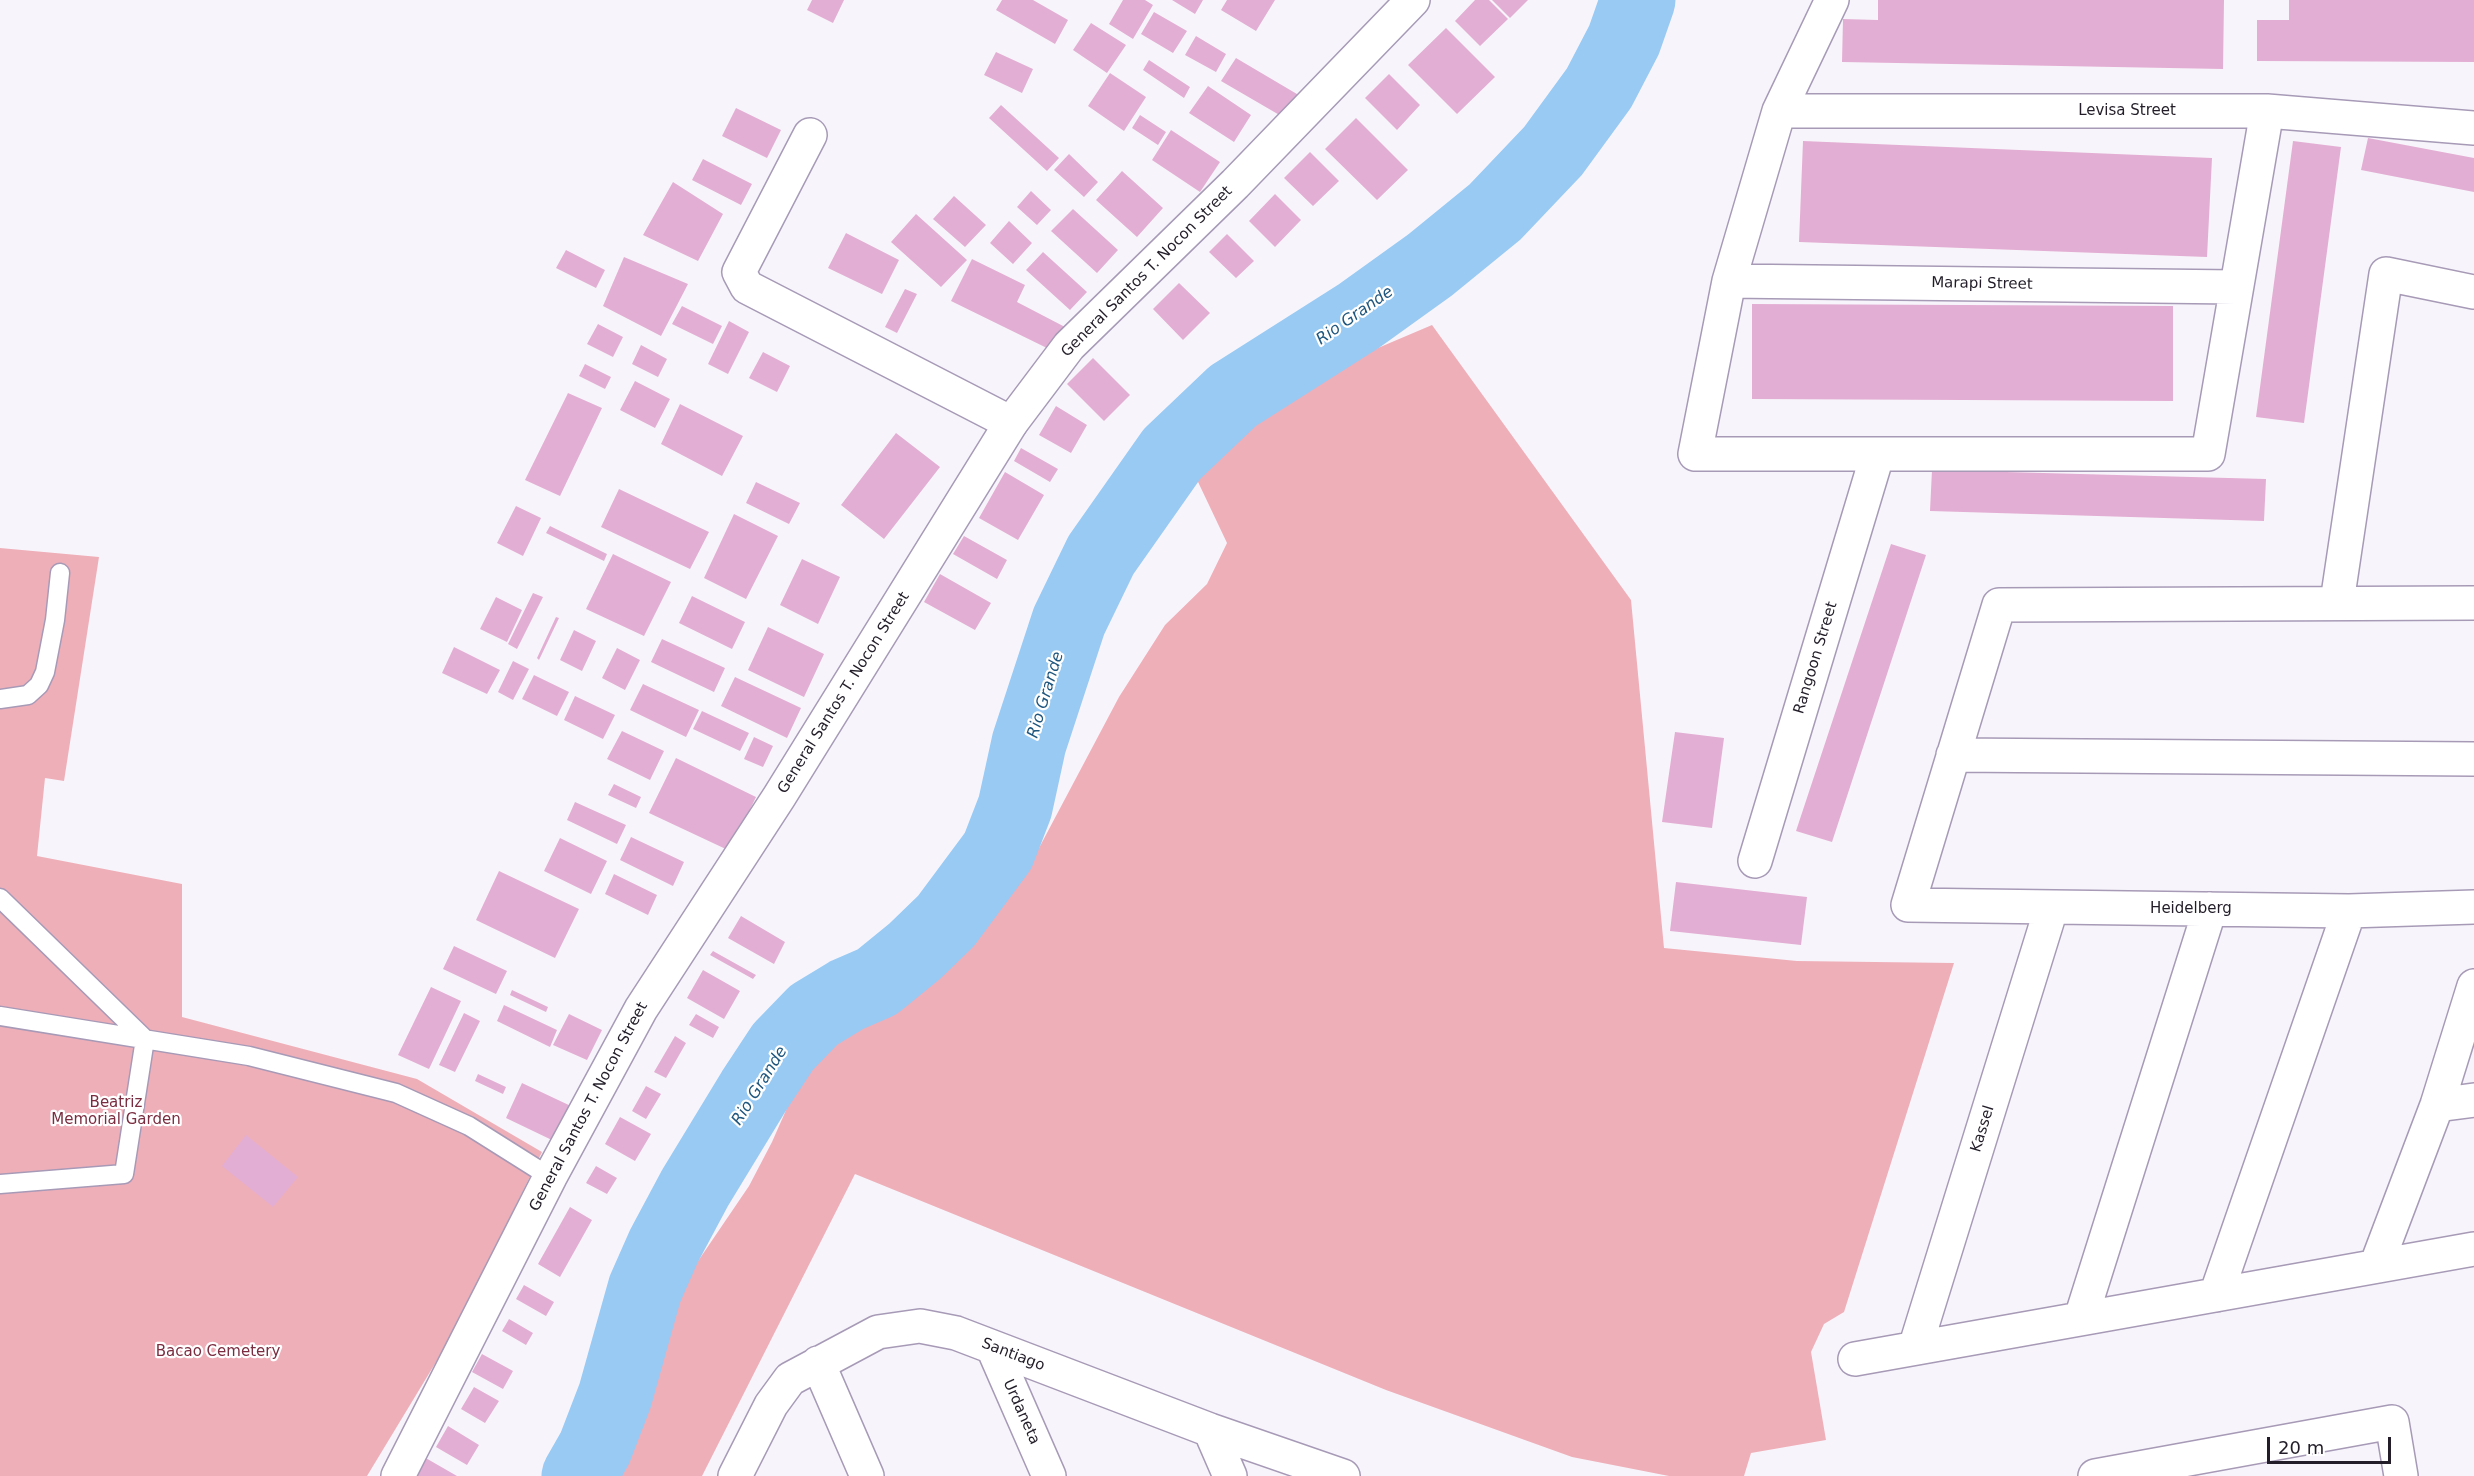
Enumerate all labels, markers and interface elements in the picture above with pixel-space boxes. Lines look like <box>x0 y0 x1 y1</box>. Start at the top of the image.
street label: Levisa Street <box>2078 102 2176 120</box>
street label: General Santos T. Nocon Street <box>1058 183 1236 361</box>
street label: Marapi Street <box>1931 274 2033 294</box>
water label: Rio Grande <box>1313 283 1397 349</box>
street label: General Santos T. Nocon Street <box>774 589 914 797</box>
street label: Rangoon Street <box>1790 600 1842 716</box>
water label: Rio Grande <box>1024 649 1068 741</box>
street label: Heidelberg <box>2150 900 2232 918</box>
street label: General Santos T. Nocon Street <box>526 999 652 1215</box>
water label: Rio Grande <box>728 1043 792 1129</box>
park label: Beatriz Memorial Garden <box>51 1094 181 1129</box>
street label: Kassel <box>1967 1104 1999 1154</box>
street label: Santiago <box>979 1335 1047 1375</box>
park label: Bacao Cemetery <box>156 1343 280 1361</box>
street label: Urdaneta <box>999 1377 1043 1447</box>
scale bar <box>2270 1425 2394 1463</box>
text: 20 m <box>2278 1437 2324 1458</box>

